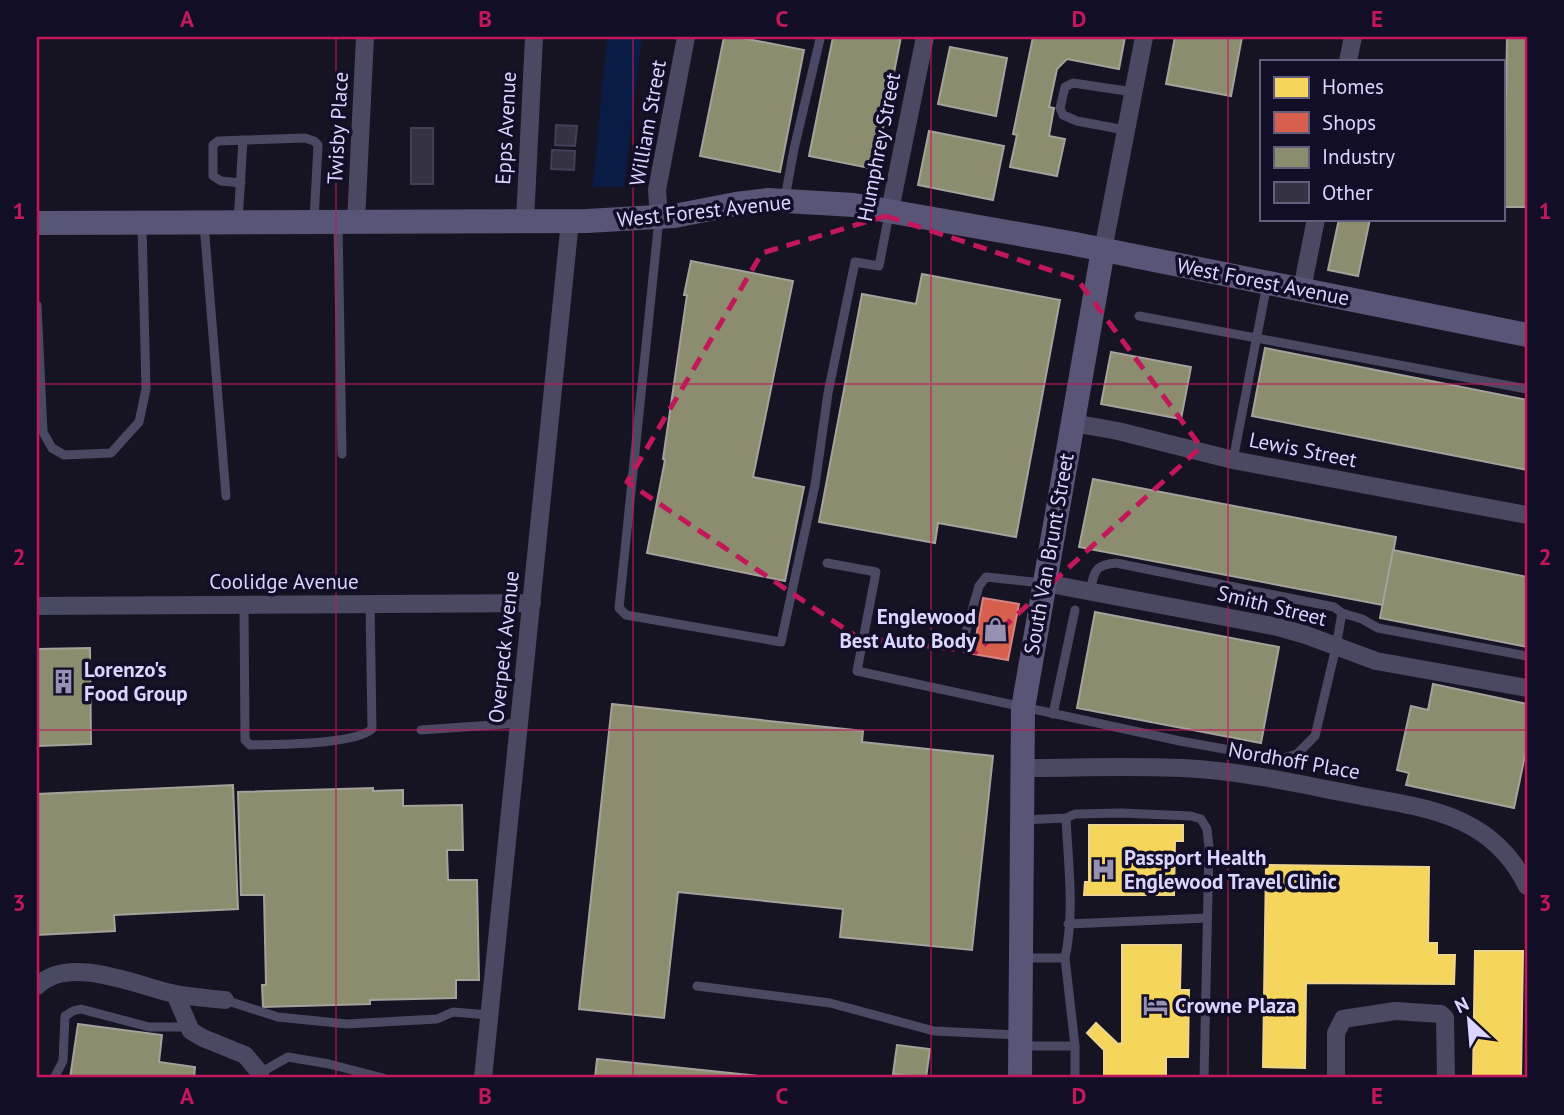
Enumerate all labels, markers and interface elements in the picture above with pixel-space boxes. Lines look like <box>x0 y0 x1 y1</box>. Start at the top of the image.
text: A <box>180 4 194 33</box>
text: B <box>478 4 492 33</box>
text: C <box>776 4 789 33</box>
text: D <box>1072 4 1086 33</box>
text: E <box>1371 4 1383 33</box>
street label: William Street <box>623 58 672 188</box>
legend <box>1260 60 1504 220</box>
street label: Humphrey Street <box>851 70 906 224</box>
street label: Twisby Place <box>321 71 354 185</box>
street label: Epps Avenue <box>489 71 522 185</box>
text: Homes <box>1322 73 1384 100</box>
text: Shops <box>1322 109 1376 136</box>
text: Industry <box>1322 143 1395 170</box>
text: Other <box>1322 179 1373 206</box>
street label: West Forest Avenue <box>615 188 792 233</box>
text: 1 <box>12 196 26 225</box>
text: 1 <box>1538 196 1552 225</box>
street label: West Forest Avenue <box>1175 252 1352 311</box>
street label: Lewis Street <box>1247 426 1359 473</box>
street label: South Van Brunt Street <box>1017 451 1080 657</box>
text: 2 <box>12 542 26 571</box>
text: 2 <box>1538 542 1552 571</box>
street label: Coolidge Avenue <box>209 568 359 595</box>
street label: Overpeck Avenue <box>482 569 525 724</box>
street label: Smith Street <box>1215 579 1330 632</box>
place label: Englewood Best Auto Body <box>839 603 977 654</box>
shop icon: Englewood Best Auto Body <box>982 615 1010 643</box>
place label: Lorenzo's Food Group <box>84 656 188 707</box>
building icon: Lorenzo's Food Group <box>50 668 78 696</box>
street label: Nordhoff Place <box>1226 736 1362 785</box>
place label: Passport Health Englewood Travel Clinic <box>1124 844 1337 895</box>
hospital icon: Passport Health Englewood Travel Clinic <box>1090 856 1118 884</box>
text: 3 <box>12 888 26 917</box>
text: 3 <box>1538 888 1552 917</box>
north arrow <box>1434 986 1504 1056</box>
text: N <box>1451 991 1472 1018</box>
hotel icon: Crowne Plaza <box>1141 992 1169 1020</box>
place label: Crowne Plaza <box>1175 992 1296 1019</box>
text: A <box>180 1081 194 1110</box>
text: B <box>478 1081 492 1110</box>
text: C <box>776 1081 789 1110</box>
text: D <box>1072 1081 1086 1110</box>
text: E <box>1371 1081 1383 1110</box>

